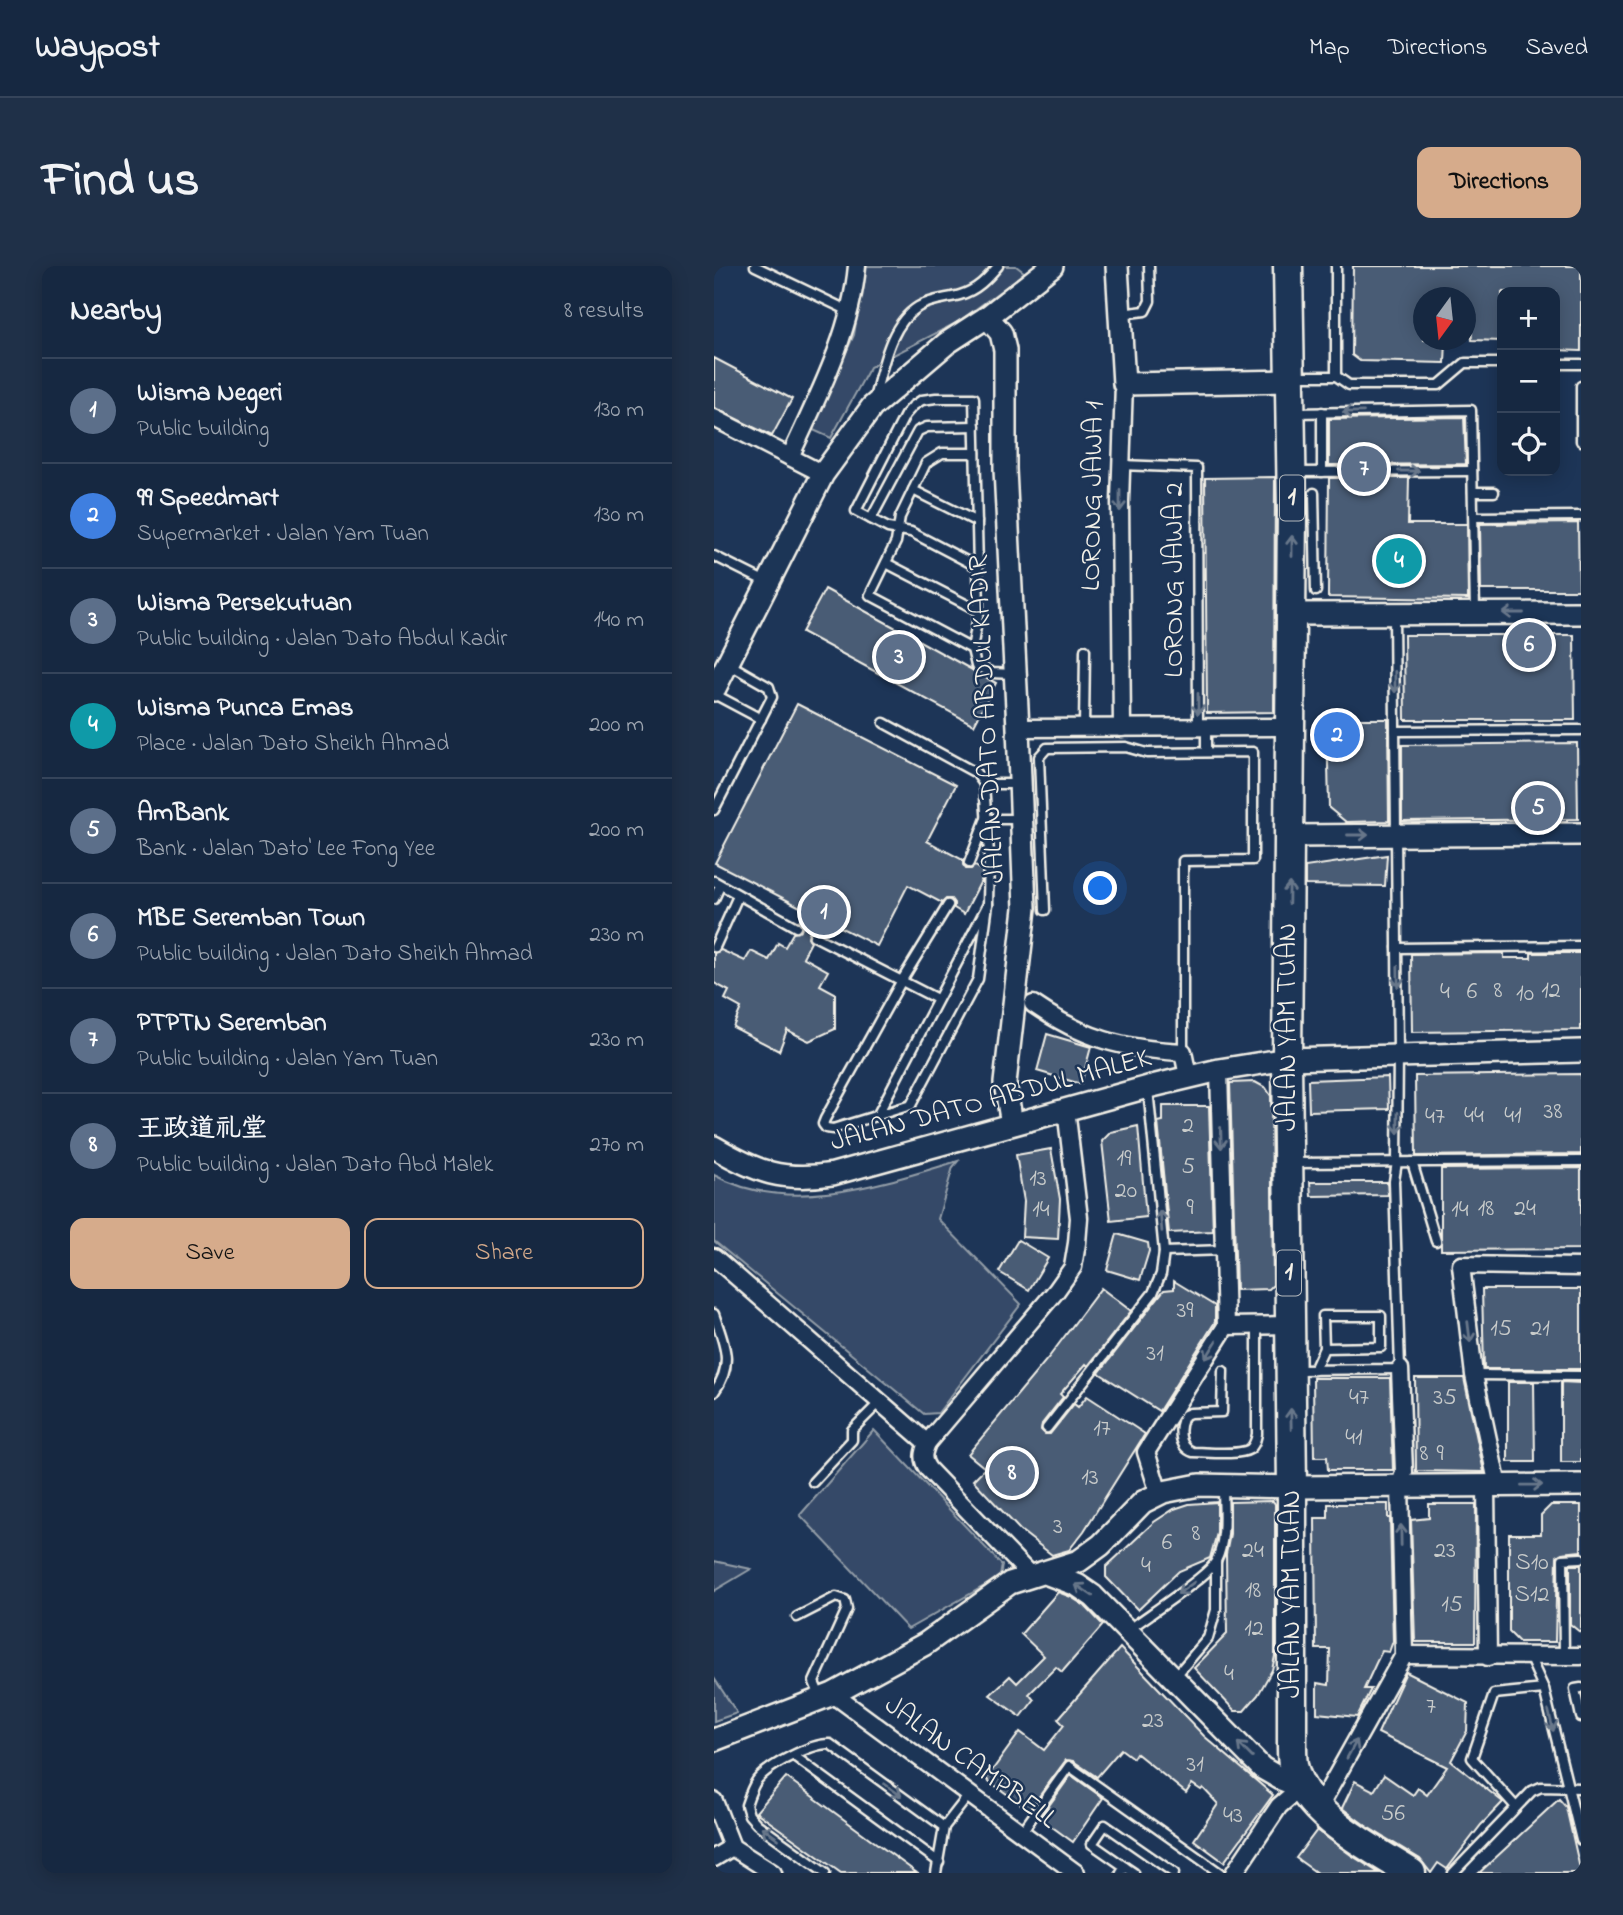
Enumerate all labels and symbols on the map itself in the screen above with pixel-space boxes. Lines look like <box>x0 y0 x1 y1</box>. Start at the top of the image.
north arrow <box>1413 287 1476 350</box>
street label: LORONG JAWA 1 <box>1072 400 1116 592</box>
one-way arrow <box>1342 405 1365 419</box>
pin: 7 <box>1341 443 1387 495</box>
one-way arrow <box>1397 464 1420 478</box>
road number: 1 <box>1280 476 1304 521</box>
street label: LORONG JAWA 2 <box>1155 482 1196 678</box>
one-way arrow <box>1113 489 1127 512</box>
one-way arrow <box>1285 535 1299 558</box>
pin: 4 <box>1376 535 1422 587</box>
street label: JALAN DATO ABDUL KADIR <box>959 553 1017 884</box>
one-way arrow <box>1502 606 1525 620</box>
pin: 6 <box>1506 619 1552 671</box>
pin: 3 <box>876 631 922 683</box>
one-way arrow <box>1388 670 1402 693</box>
one-way arrow <box>1191 692 1205 715</box>
pin: 2 <box>1314 709 1360 761</box>
pin: 5 <box>1515 782 1561 834</box>
one-way arrow <box>1346 828 1369 842</box>
your location <box>1083 871 1117 905</box>
one-way arrow <box>1282 882 1296 905</box>
pin: 1 <box>801 886 847 938</box>
street label: JALAN YAM TUAN <box>1268 923 1309 1131</box>
one-way arrow <box>1391 965 1404 988</box>
house number: 8 <box>1494 974 1503 1009</box>
house number: 12 <box>1541 974 1561 1009</box>
house number: 4 <box>1440 975 1450 1010</box>
house number: 6 <box>1467 975 1478 1010</box>
house number: 10 <box>1516 977 1534 1012</box>
street label: JALAN DATO ABDUL MALEK <box>826 1038 1156 1164</box>
house number: 38 <box>1544 1095 1562 1130</box>
house number: 44 <box>1464 1099 1484 1134</box>
house number: 41 <box>1504 1099 1522 1134</box>
house number: 47 <box>1425 1100 1445 1135</box>
house number: 2 <box>1182 1109 1194 1144</box>
one-way arrow <box>1391 1111 1405 1134</box>
one-way arrow <box>1214 1126 1228 1149</box>
house number: 19 <box>1117 1142 1132 1177</box>
house number: 5 <box>1181 1150 1195 1185</box>
house number: 13 <box>1029 1162 1047 1197</box>
house number: 20 <box>1115 1174 1137 1209</box>
house number: 9 <box>1186 1191 1194 1226</box>
house number: 18 <box>1478 1192 1494 1227</box>
house number: 24 <box>1514 1192 1536 1227</box>
house number: 14 <box>1032 1193 1050 1228</box>
house number: 14 <box>1451 1193 1469 1228</box>
one-way arrow <box>1154 1210 1167 1232</box>
road number: 1 <box>1277 1250 1301 1296</box>
house number: 39 <box>1176 1294 1194 1329</box>
house number: 15 <box>1490 1312 1512 1347</box>
house number: 21 <box>1530 1312 1550 1347</box>
one-way arrow <box>1463 1321 1476 1343</box>
house number: 31 <box>1146 1337 1164 1372</box>
one-way arrow <box>1203 1340 1217 1360</box>
house number: 47 <box>1349 1381 1369 1416</box>
house number: 35 <box>1433 1381 1457 1416</box>
one-way arrow <box>1284 1408 1298 1431</box>
house number: 17 <box>1093 1412 1111 1447</box>
house number: 41 <box>1345 1421 1363 1456</box>
house number: 8 <box>1420 1437 1429 1472</box>
house number: 9 <box>1436 1437 1444 1472</box>
pin: 8 <box>989 1447 1035 1499</box>
house number: 13 <box>1081 1461 1099 1496</box>
one-way arrow <box>1520 1479 1543 1492</box>
street label: JALAN YAM TUAN <box>1272 1490 1313 1698</box>
house number: 3 <box>1053 1510 1063 1545</box>
house number: 8 <box>1192 1517 1201 1552</box>
one-way arrow <box>1395 1524 1408 1547</box>
house number: 6 <box>1162 1526 1173 1561</box>
house number: 24 <box>1242 1534 1264 1569</box>
house number: 23 <box>1434 1534 1456 1569</box>
house number: S10 <box>1515 1546 1549 1581</box>
house number: 4 <box>1141 1549 1151 1584</box>
house number: 18 <box>1245 1574 1261 1609</box>
house number: S12 <box>1515 1578 1550 1613</box>
one-way arrow <box>1177 1581 1196 1595</box>
one-way arrow <box>1075 1583 1094 1598</box>
house number: 15 <box>1441 1588 1463 1623</box>
house number: 12 <box>1244 1612 1264 1647</box>
house number: 4 <box>1224 1657 1234 1692</box>
street label: JALAN CAMPBELL <box>875 1686 1066 1840</box>
house number: 7 <box>1426 1690 1436 1725</box>
house number: 23 <box>1142 1704 1164 1739</box>
one-way arrow <box>1545 1709 1558 1732</box>
one-way arrow <box>1346 1739 1359 1760</box>
one-way arrow <box>1237 1742 1254 1759</box>
house number: 31 <box>1186 1748 1204 1783</box>
one-way arrow <box>883 1783 902 1797</box>
house number: 56 <box>1381 1797 1406 1832</box>
house number: 43 <box>1223 1799 1243 1834</box>
one-way arrow <box>761 1826 780 1840</box>

